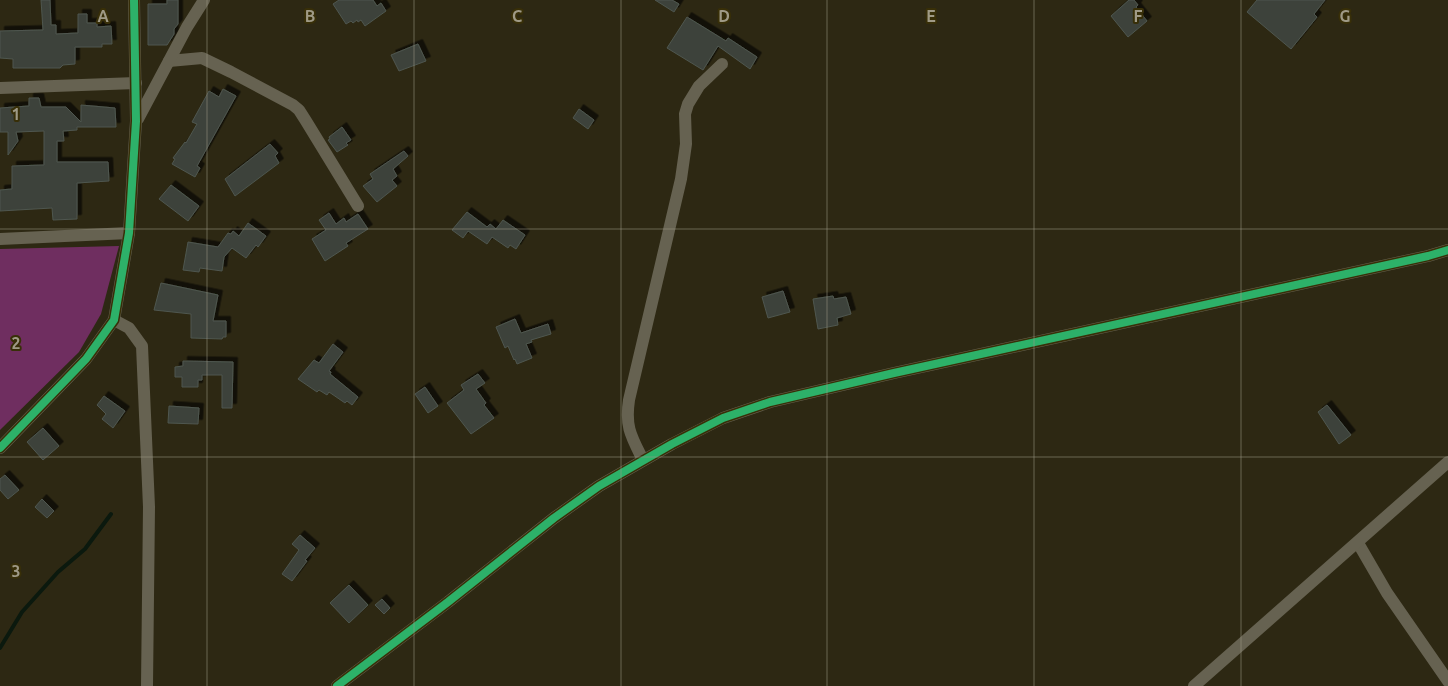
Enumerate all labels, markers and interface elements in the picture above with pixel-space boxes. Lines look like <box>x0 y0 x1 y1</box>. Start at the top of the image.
text: A <box>97 7 109 25</box>
text: B <box>305 7 315 25</box>
text: C <box>512 7 522 25</box>
text: D <box>718 7 730 25</box>
text: E <box>926 7 936 25</box>
text: F <box>1134 7 1143 25</box>
text: G <box>1339 7 1351 25</box>
text: 1 <box>11 105 21 123</box>
text: 2 <box>11 334 21 352</box>
text: 3 <box>11 562 21 580</box>

